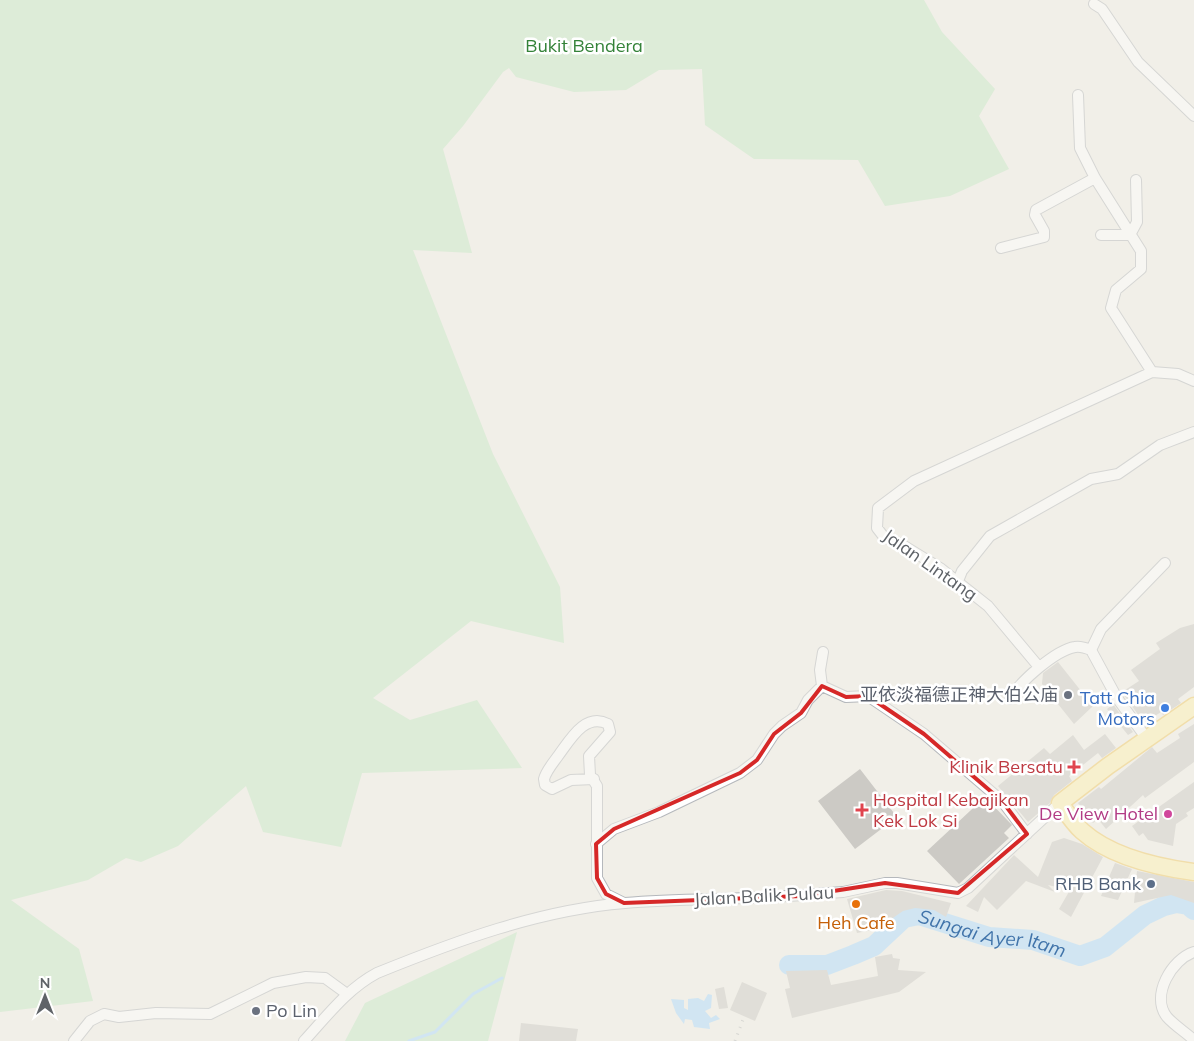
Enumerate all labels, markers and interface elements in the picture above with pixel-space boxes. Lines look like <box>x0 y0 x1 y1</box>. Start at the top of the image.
park label: Bukit Bendera <box>525 34 643 57</box>
street label: Jalan Lintang <box>879 524 982 606</box>
place label: 亚依淡福德正神大伯公庙 <box>860 683 1058 706</box>
place label: Tatt Chia Motors <box>1080 686 1155 730</box>
marker: 亚依淡福德正神大伯公庙 <box>1062 689 1074 701</box>
marker: Tatt Chia Motors <box>1159 702 1171 714</box>
place label: Klinik Bersatu <box>949 755 1063 778</box>
marker: Klinik Bersatu <box>1067 760 1081 774</box>
place label: Hospital Kebajikan Kek Lok Si <box>873 788 1029 832</box>
place label: De View Hotel <box>1039 802 1158 825</box>
marker: Hospital Kebajikan Kek Lok Si <box>855 803 869 817</box>
marker: De View Hotel <box>1162 808 1174 820</box>
place label: RHB Bank <box>1055 872 1142 895</box>
marker: RHB Bank <box>1145 878 1157 890</box>
street label: Jalan Balik Pulau <box>693 880 835 911</box>
marker: Heh Cafe <box>850 898 862 910</box>
water label: Sungai Ayer Itam <box>916 904 1069 962</box>
place label: Heh Cafe <box>817 911 895 934</box>
north arrow <box>20 971 70 1021</box>
text: N <box>40 974 50 992</box>
place label: Po Lin <box>266 999 317 1022</box>
marker: Po Lin <box>250 1005 262 1017</box>

